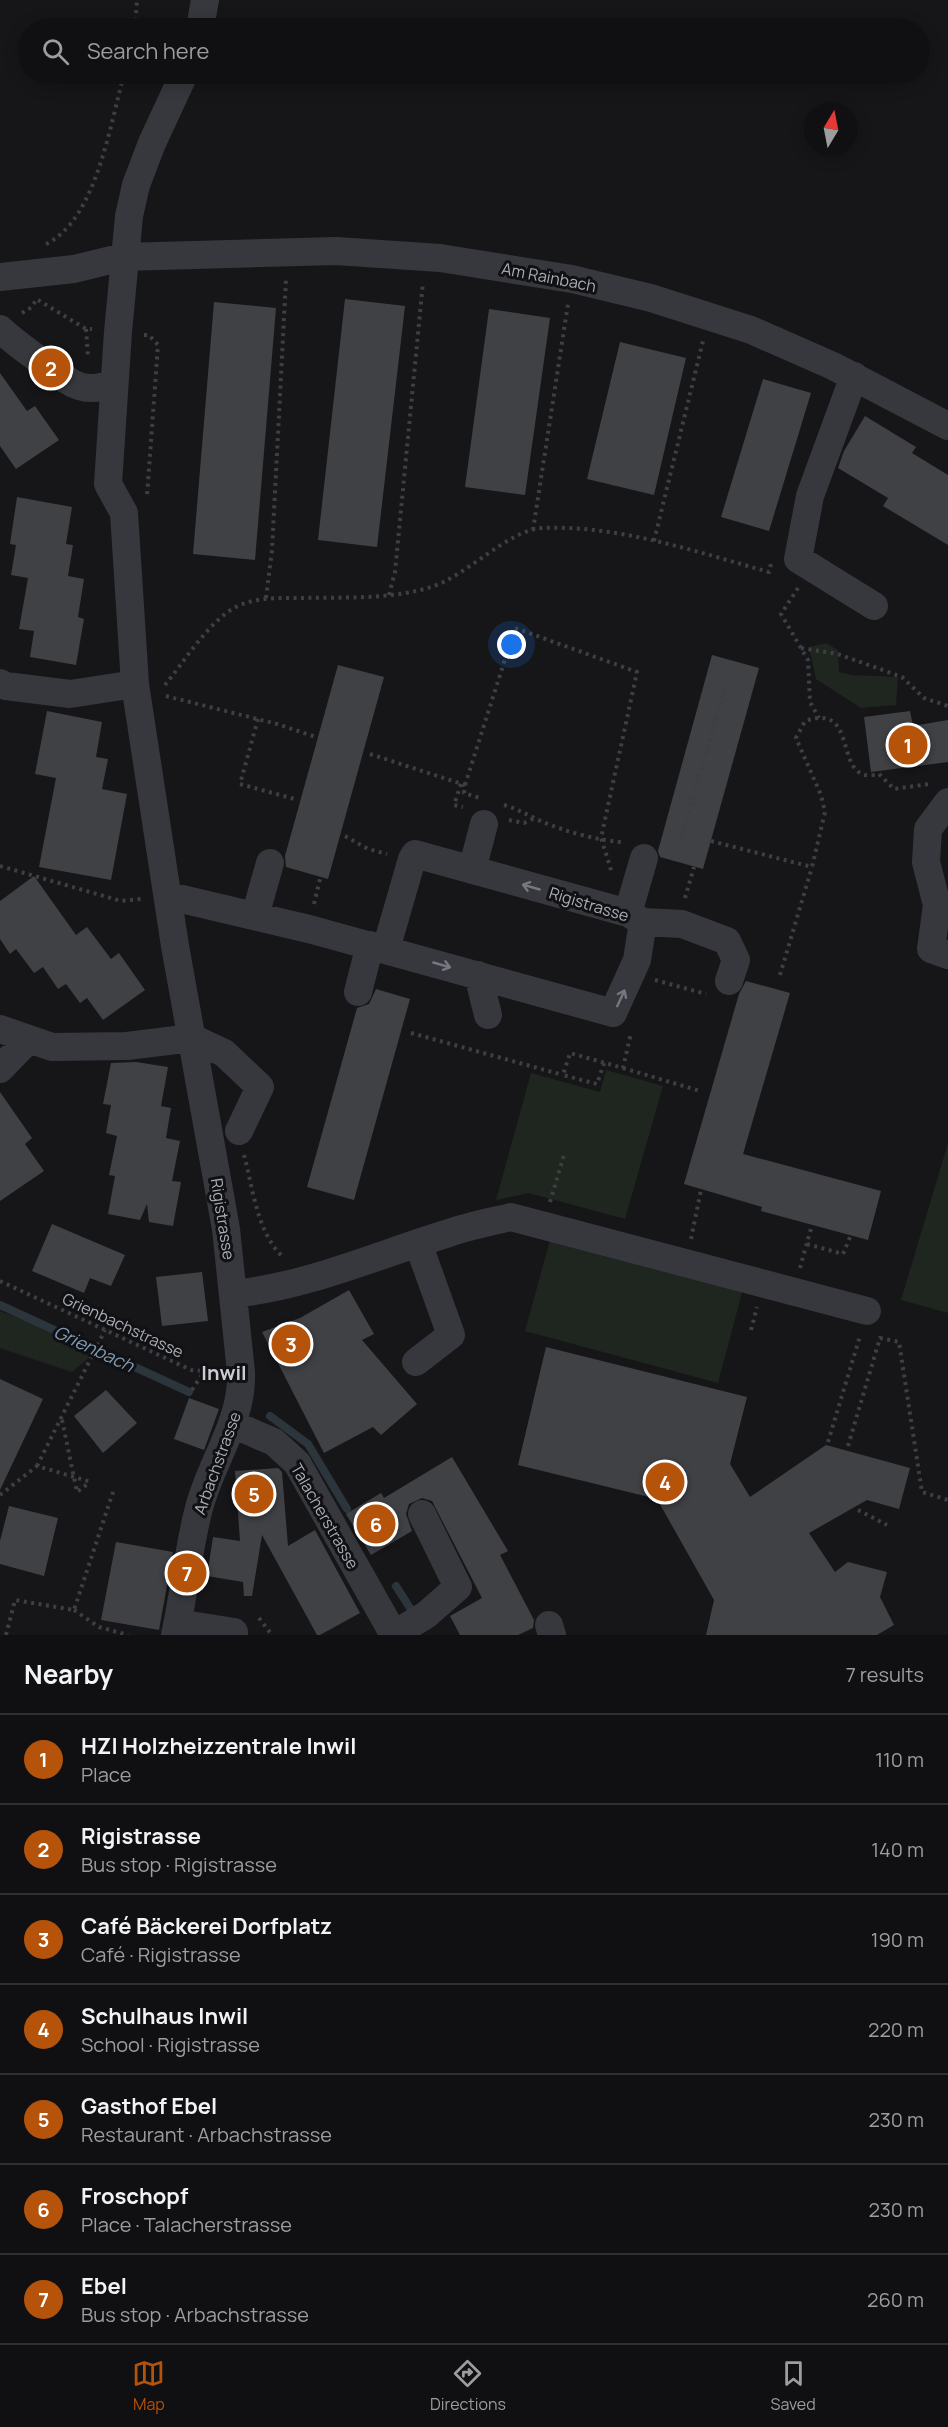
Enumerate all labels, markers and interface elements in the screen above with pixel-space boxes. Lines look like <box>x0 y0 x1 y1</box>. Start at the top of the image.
search box <box>18 18 930 84</box>
icon: search <box>39 35 72 68</box>
text: Search here <box>87 36 209 66</box>
north arrow <box>804 102 858 156</box>
street label: Am Rainbach <box>500 257 598 297</box>
pin: 2 <box>32 346 70 391</box>
your location <box>497 630 526 659</box>
pin: 1 <box>888 722 928 768</box>
one-way arrow <box>522 881 541 892</box>
street label: Rigistrasse <box>546 881 632 927</box>
one-way arrow <box>432 960 451 971</box>
one-way arrow <box>615 989 627 1007</box>
street label: Rigistrasse <box>206 1177 240 1261</box>
street label: Grienbachstrasse <box>59 1289 187 1361</box>
water label: Grienbach <box>51 1320 137 1376</box>
pin: 3 <box>272 1322 310 1366</box>
district label: Inwil <box>201 1359 247 1386</box>
street label: Arbachstrasse <box>188 1409 246 1517</box>
street label: Talacherstrasse <box>286 1459 364 1573</box>
pin: 4 <box>646 1460 684 1504</box>
pin: 5 <box>234 1472 274 1516</box>
pin: 6 <box>356 1502 395 1546</box>
pin: 7 <box>168 1550 207 1596</box>
text: Nearby <box>24 1656 113 1692</box>
text: 7 results <box>846 1661 924 1688</box>
text: HZI Holzheizzentrale Inwil <box>81 1731 356 1761</box>
text: 1 <box>39 1746 48 1773</box>
text: 110 m <box>875 1746 924 1773</box>
text: Place <box>81 1761 131 1788</box>
text: Rigistrasse <box>81 1821 201 1851</box>
text: 2 <box>38 1836 49 1863</box>
text: 140 m <box>871 1836 924 1863</box>
text: Bus stop · Rigistrasse <box>81 1851 277 1878</box>
text: Café Bäckerei Dorfplatz <box>81 1911 332 1941</box>
text: 3 <box>38 1926 49 1953</box>
text: 190 m <box>871 1926 924 1953</box>
text: Café · Rigistrasse <box>81 1941 241 1968</box>
text: Schulhaus Inwil <box>81 2001 248 2031</box>
text: 4 <box>37 2016 50 2043</box>
text: 220 m <box>868 2016 924 2043</box>
text: School · Rigistrasse <box>81 2031 260 2058</box>
text: Gasthof Ebel <box>81 2091 217 2121</box>
text: 5 <box>38 2106 49 2133</box>
text: 230 m <box>868 2106 924 2133</box>
text: Restaurant · Arbachstrasse <box>81 2121 332 2148</box>
text: Froschopf <box>81 2181 188 2211</box>
text: 6 <box>37 2196 50 2223</box>
text: 230 m <box>868 2196 924 2223</box>
text: Place · Talacherstrasse <box>81 2211 292 2238</box>
text: Ebel <box>81 2271 127 2301</box>
text: 7 <box>38 2286 49 2313</box>
text: 260 m <box>867 2286 924 2313</box>
text: Bus stop · Arbachstrasse <box>81 2301 309 2328</box>
tab: Map <box>132 2357 165 2415</box>
tab: Directions <box>430 2357 506 2415</box>
tab: Saved <box>771 2357 816 2415</box>

